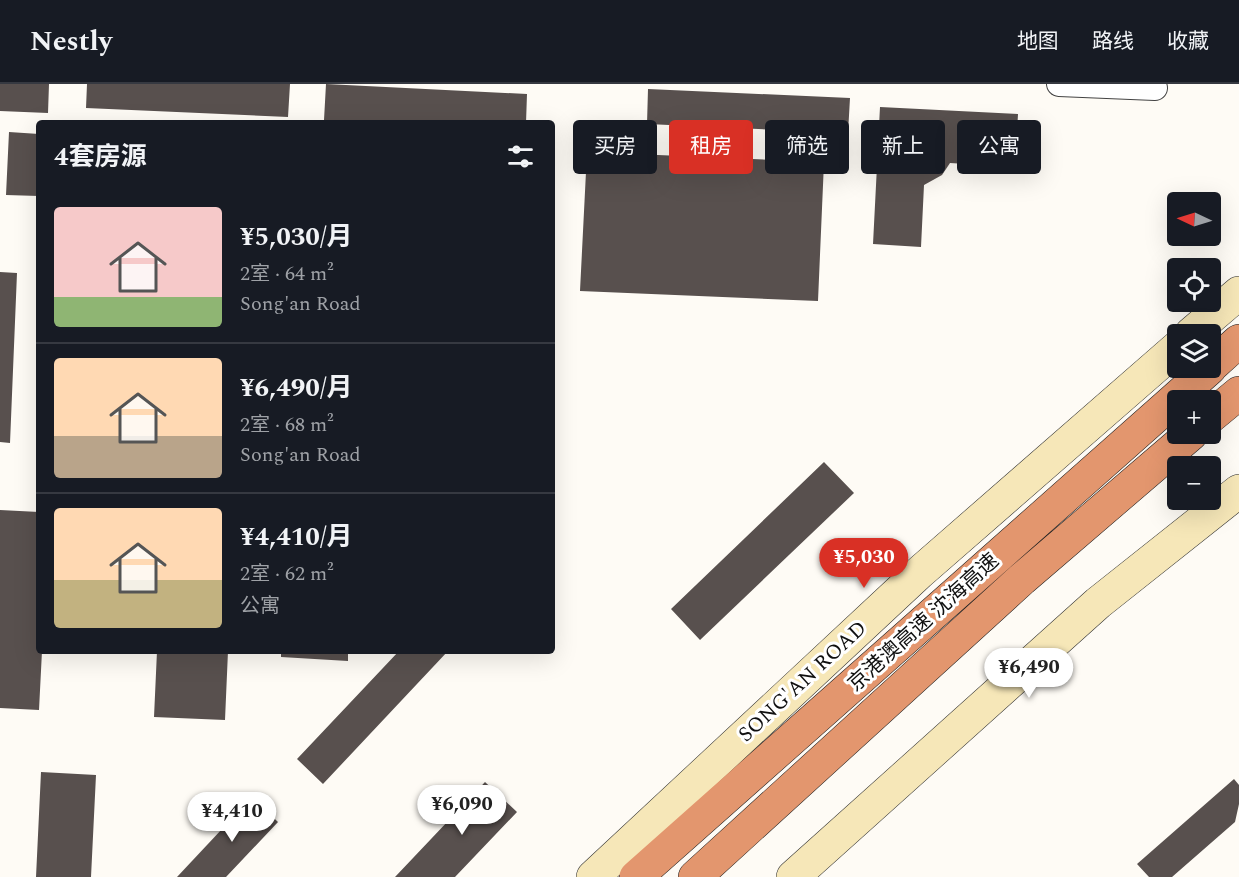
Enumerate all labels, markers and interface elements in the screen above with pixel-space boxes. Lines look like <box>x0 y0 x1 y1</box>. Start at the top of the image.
text: Nestly <box>30 20 112 63</box>
text: 地图 <box>1017 26 1059 58</box>
text: 路线 <box>1092 26 1134 58</box>
text: 收藏 <box>1167 26 1209 58</box>
chip: 买房 <box>573 120 657 174</box>
chip: 租房 <box>669 120 753 174</box>
chip: 筛选 <box>765 120 849 174</box>
chip: 新上 <box>861 120 945 174</box>
chip: 公寓 <box>957 120 1041 174</box>
text: 4套房源 <box>54 137 147 177</box>
icon: filters <box>504 140 537 173</box>
north arrow <box>1167 192 1221 246</box>
map controls <box>1167 192 1221 510</box>
text: ¥5,030/月 <box>240 217 352 257</box>
icon: home <box>102 231 174 303</box>
button: locate <box>1167 258 1221 312</box>
text: 2室 · 64 m² <box>240 259 334 289</box>
text: Song'an Road <box>240 289 361 319</box>
button: layers <box>1167 324 1221 378</box>
text: ¥6,490/月 <box>240 368 352 408</box>
icon: home <box>102 382 174 454</box>
button: + <box>1167 390 1221 444</box>
text: 2室 · 68 m² <box>240 410 334 440</box>
text: Song'an Road <box>240 440 361 470</box>
button: − <box>1167 456 1221 510</box>
text: ¥4,410/月 <box>240 517 352 557</box>
icon: home <box>102 532 174 604</box>
pin: ¥5,030 <box>815 538 913 589</box>
text: ¥5,030 <box>833 542 895 572</box>
street label: 京港澳高速 沈海高速 <box>841 546 1007 700</box>
text: 2室 · 62 m² <box>240 559 334 589</box>
text: 公寓 <box>240 591 280 621</box>
street label: SONG'AN ROAD <box>731 613 874 750</box>
pin: ¥6,490 <box>980 648 1078 699</box>
text: ¥6,490 <box>998 652 1060 682</box>
pin: ¥6,090 <box>413 785 511 836</box>
text: ¥6,090 <box>431 789 493 819</box>
pin: ¥4,410 <box>183 792 281 843</box>
text: ¥4,410 <box>201 796 263 826</box>

